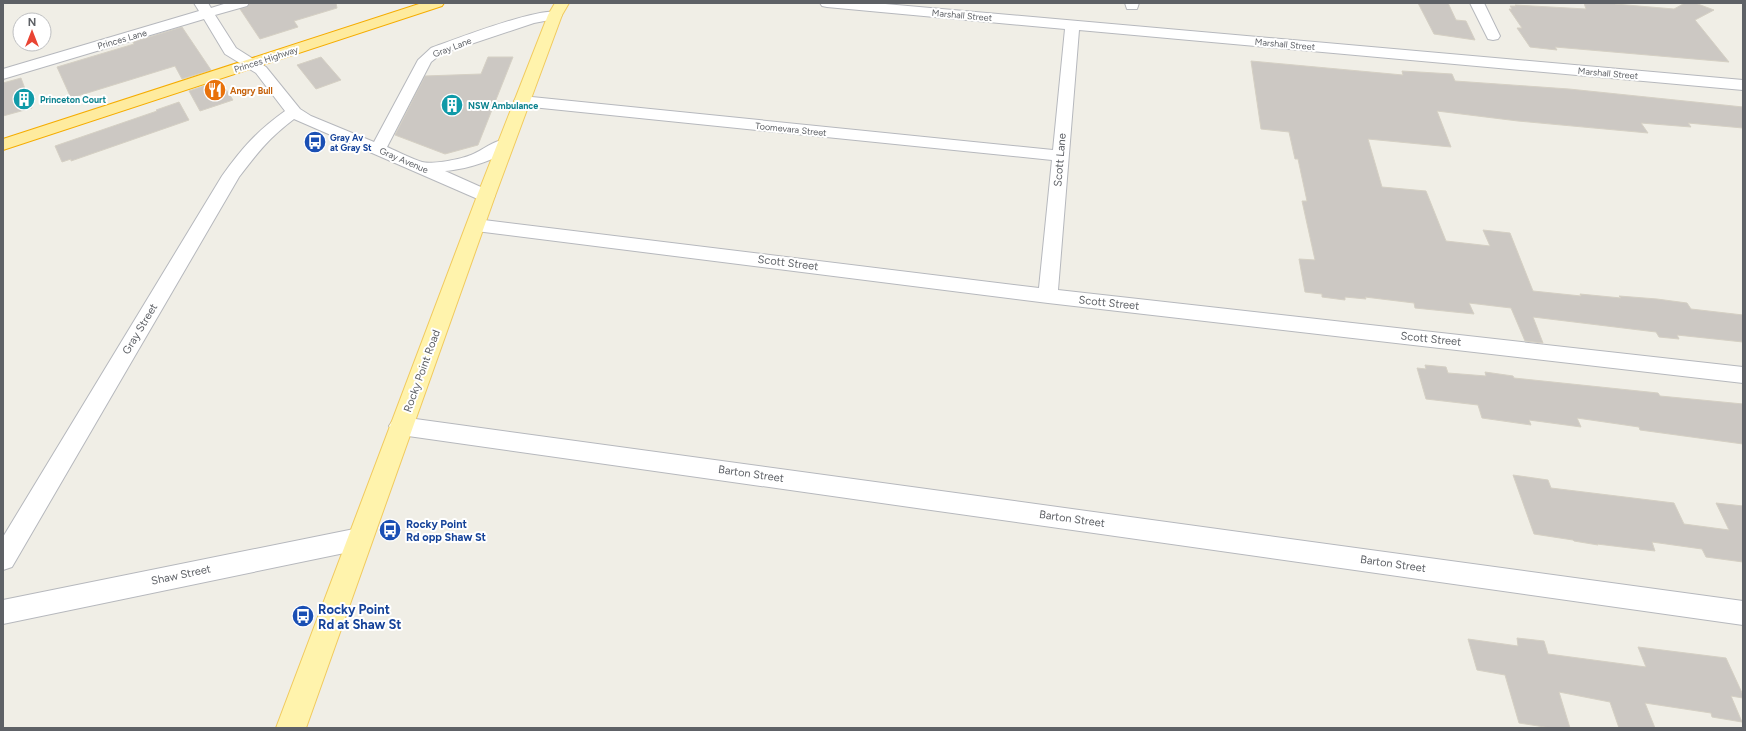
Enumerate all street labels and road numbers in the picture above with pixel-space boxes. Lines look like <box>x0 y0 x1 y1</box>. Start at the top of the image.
street label: Marshall Street <box>931 7 993 23</box>
street label: Princes Lane <box>96 27 148 51</box>
street label: Gray Lane <box>431 35 473 59</box>
street label: Marshall Street <box>1254 36 1316 52</box>
street label: Princes Highway <box>233 43 300 75</box>
street label: Marshall Street <box>1577 65 1639 81</box>
street label: Toomevara Street <box>755 120 828 138</box>
street label: Scott Lane <box>1051 133 1069 187</box>
street label: Gray Avenue <box>378 145 430 175</box>
street label: Scott Street <box>757 253 819 273</box>
street label: Scott Street <box>1078 293 1140 313</box>
street label: Gray Street <box>120 301 160 357</box>
street label: Rocky Point Road <box>401 328 443 414</box>
street label: Scott Street <box>1400 329 1462 349</box>
street label: Barton Street <box>717 463 785 485</box>
street label: Barton Street <box>1038 508 1106 530</box>
street label: Barton Street <box>1359 553 1427 575</box>
street label: Shaw Street <box>150 562 212 588</box>

